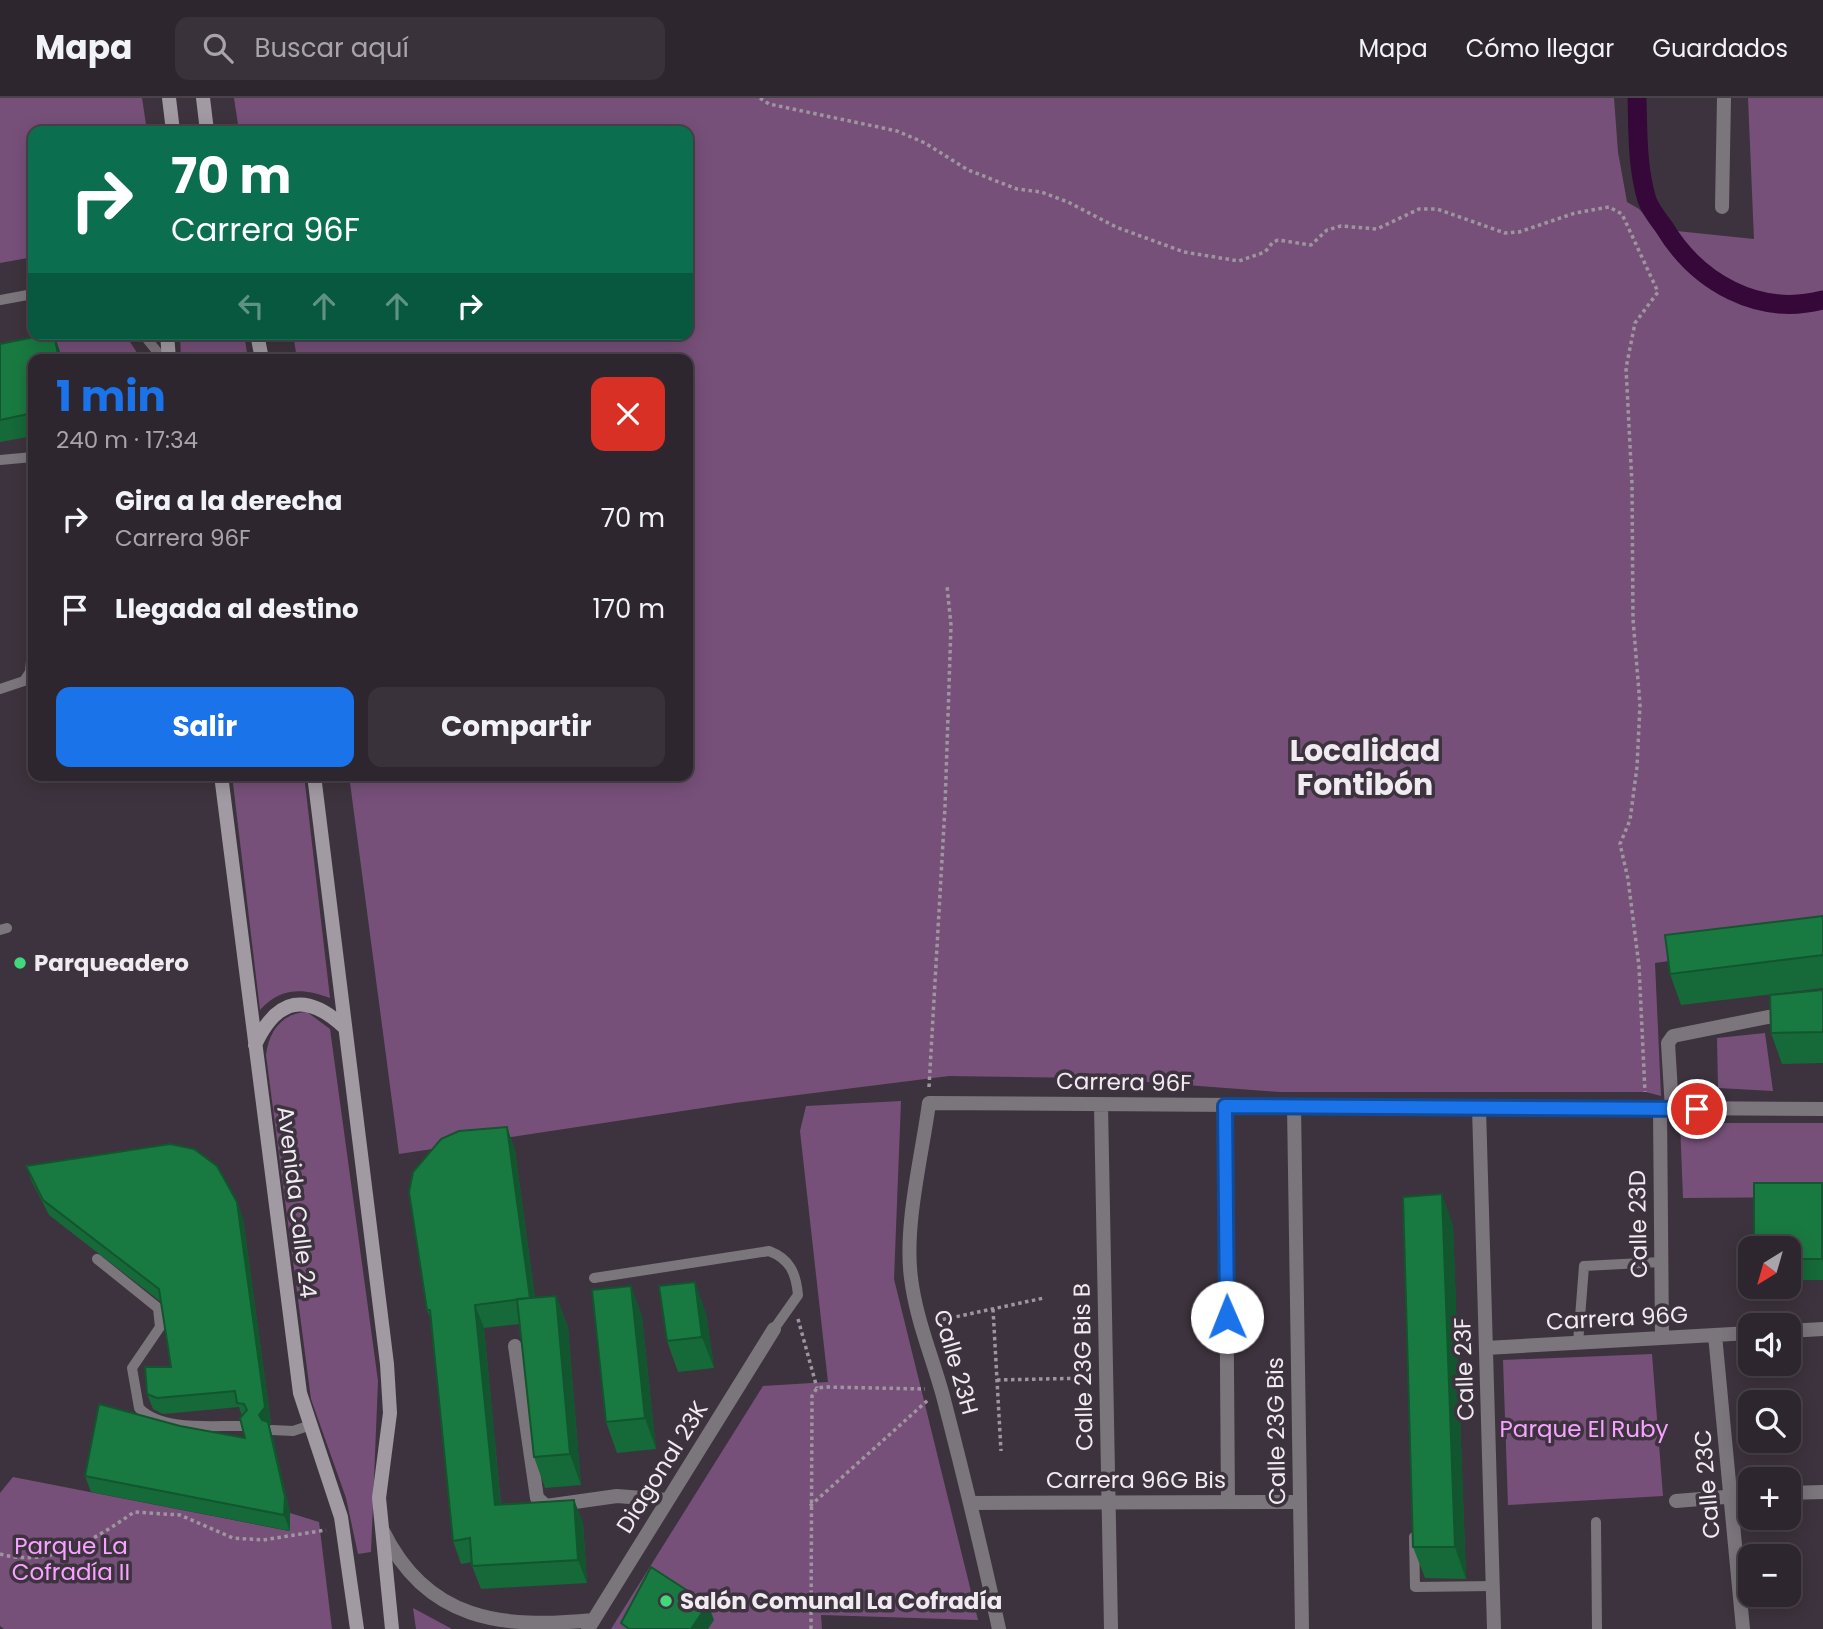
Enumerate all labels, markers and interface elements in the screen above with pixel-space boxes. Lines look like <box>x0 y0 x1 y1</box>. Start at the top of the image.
search box <box>175 17 665 80</box>
text: Mapa <box>35 24 133 71</box>
icon: search <box>199 29 237 67</box>
text: Buscar aquí <box>255 30 409 66</box>
text: Mapa <box>1358 32 1428 65</box>
text: Cómo llegar <box>1466 32 1614 65</box>
text: Guardados <box>1652 32 1788 65</box>
text: 70 m <box>171 142 291 210</box>
icon: right <box>56 154 147 245</box>
text: Carrera 96F <box>171 207 360 252</box>
icon: left <box>232 287 270 325</box>
icon: ahead <box>305 287 343 325</box>
icon: ahead <box>378 287 416 325</box>
icon: right <box>451 287 489 325</box>
text: 1 min <box>56 367 166 426</box>
button: close <box>591 377 665 451</box>
text: 240 m · 17:34 <box>56 424 198 456</box>
text: Gira a la derecha <box>115 483 343 519</box>
icon: right <box>56 500 94 538</box>
text: 70 m <box>601 500 665 536</box>
text: Carrera 96F <box>115 522 251 554</box>
icon: arrive <box>56 591 94 629</box>
text: Llegada al destino <box>115 591 359 627</box>
text: 170 m <box>592 591 665 627</box>
button: Salir <box>56 687 354 767</box>
button: Compartir <box>368 687 665 767</box>
district label: Localidad Fontibón <box>1290 729 1440 806</box>
place label: Parqueadero <box>34 947 189 979</box>
marker: Parqueadero <box>12 955 28 971</box>
street label: Carrera 96F <box>1056 1065 1192 1099</box>
pin <box>1667 1079 1727 1139</box>
icon: arrive <box>1678 1090 1716 1128</box>
street label: Avenida Calle 24 <box>269 1104 325 1300</box>
street label: Calle 23D <box>1621 1170 1655 1278</box>
north arrow <box>1738 1236 1801 1298</box>
map controls <box>1738 1236 1801 1607</box>
position arrow <box>1190 1280 1264 1354</box>
street label: Calle 23G Bis B <box>1066 1283 1100 1451</box>
street label: Carrera 96G <box>1545 1298 1689 1338</box>
street label: Calle 23H <box>926 1306 986 1418</box>
button: sound <box>1738 1313 1801 1376</box>
street label: Calle 23F <box>1446 1317 1482 1421</box>
street label: Calle 23G Bis <box>1259 1357 1293 1505</box>
button: search <box>1738 1390 1801 1453</box>
street label: Diagonal 23K <box>609 1395 716 1539</box>
park label: Parque El Ruby <box>1500 1413 1669 1445</box>
street label: Calle 23C <box>1686 1428 1728 1540</box>
street label: Carrera 96G Bis <box>1046 1464 1226 1496</box>
button: + <box>1738 1467 1801 1530</box>
park label: Parque La Cofradía II <box>12 1530 130 1588</box>
button: − <box>1738 1544 1801 1607</box>
place label: Salón Comunal La Cofradía <box>680 1585 1002 1617</box>
marker: Salón Comunal La Cofradía <box>658 1593 674 1609</box>

